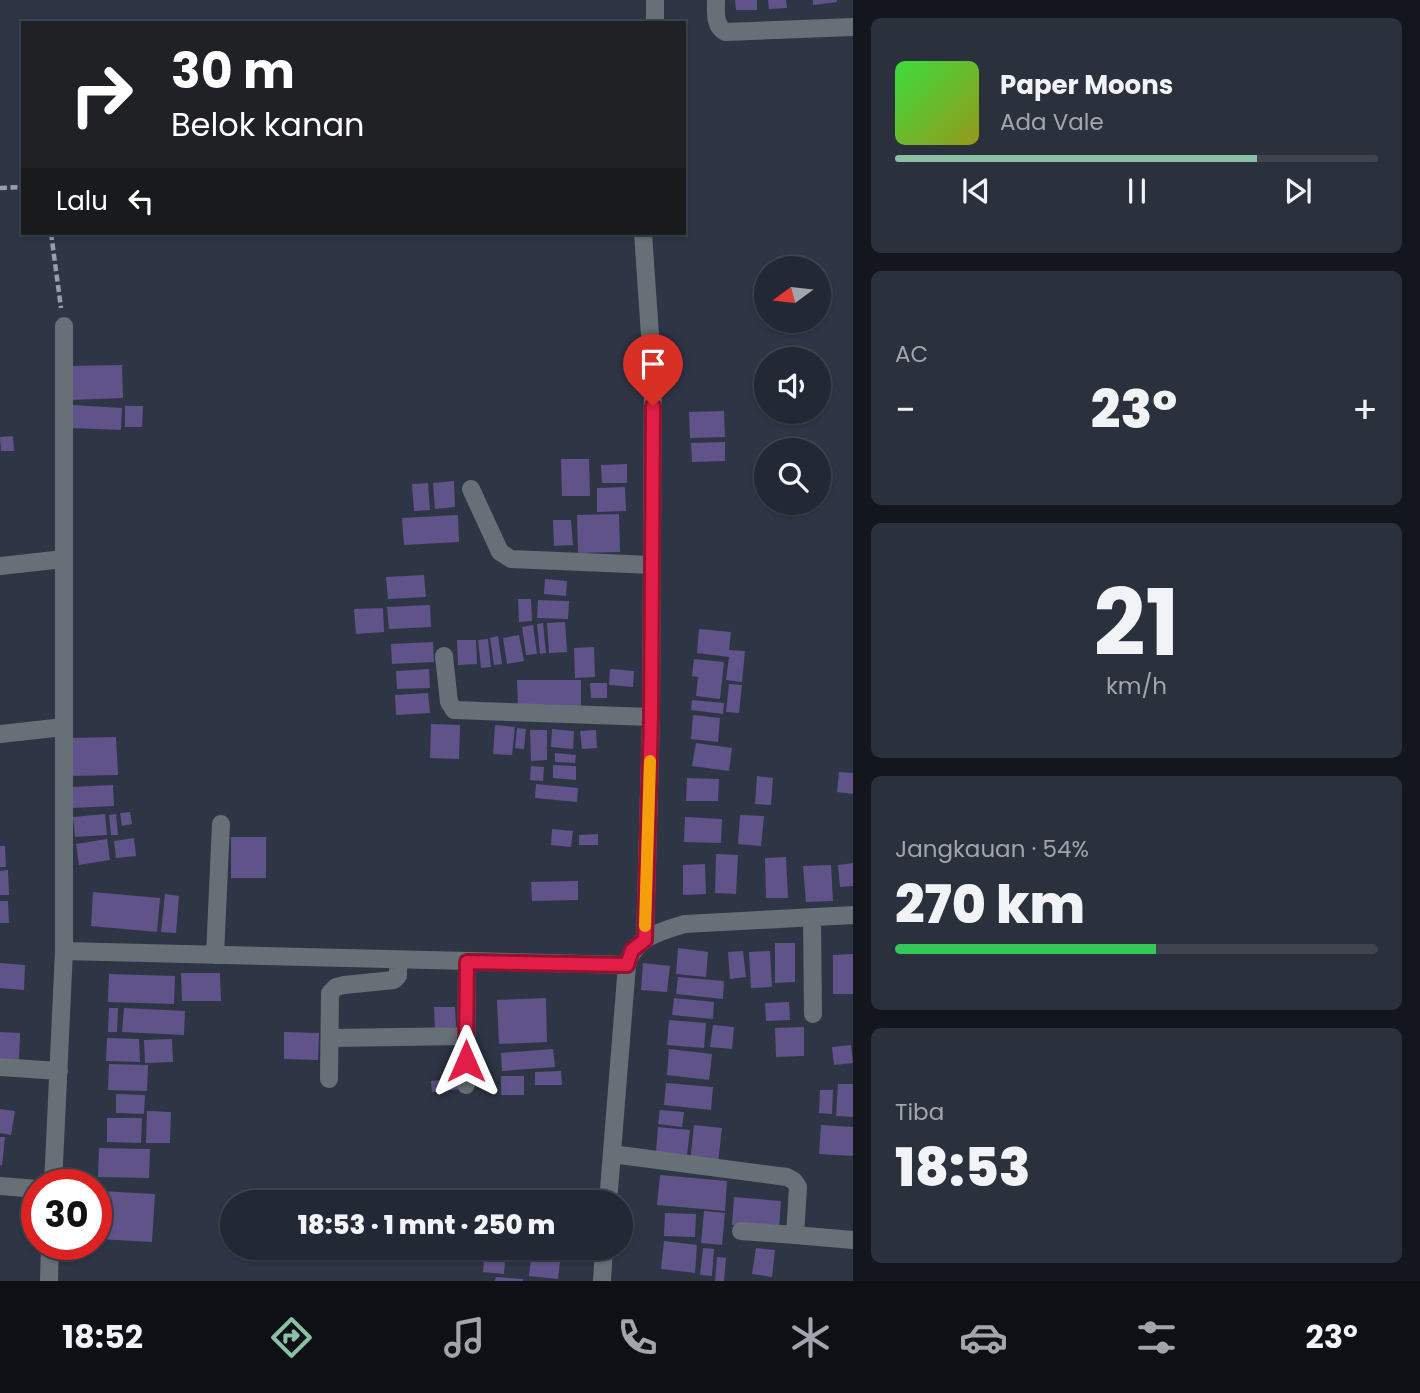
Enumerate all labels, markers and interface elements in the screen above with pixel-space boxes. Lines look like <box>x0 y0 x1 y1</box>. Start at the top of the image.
text: 30 m <box>171 37 295 105</box>
icon: right <box>56 49 147 140</box>
text: Paper Moons <box>1000 67 1173 103</box>
text: Belok kanan <box>171 102 365 147</box>
text: Ada Vale <box>1000 106 1104 138</box>
icon: previous <box>957 172 995 210</box>
icon: pause <box>1118 172 1156 210</box>
icon: next <box>1279 172 1317 210</box>
icon: left <box>122 182 160 220</box>
text: Lalu <box>56 183 108 219</box>
north arrow <box>754 256 831 332</box>
map controls <box>754 256 831 515</box>
pin <box>623 334 683 406</box>
text: AC <box>895 338 928 370</box>
icon: arrive <box>634 345 672 383</box>
button: sound <box>754 347 831 424</box>
text: 23° <box>1091 373 1177 446</box>
text: − <box>895 383 916 436</box>
text: + <box>1352 383 1378 436</box>
button: search <box>754 438 831 515</box>
text: 21 <box>1093 559 1180 687</box>
text: km/h <box>1106 670 1167 702</box>
text: Jangkauan · 54% <box>895 833 1089 865</box>
text: 270 km <box>895 868 1085 941</box>
position arrow <box>429 1024 503 1098</box>
text: Tiba <box>895 1096 944 1128</box>
text: 18:53 <box>895 1131 1031 1204</box>
speed limit sign: 30 <box>21 1169 112 1260</box>
text: 18:53 · 1 mnt · 250 m <box>298 1207 555 1243</box>
icon: directions <box>267 1313 316 1362</box>
icon: music <box>440 1313 489 1362</box>
icon: phone <box>613 1313 662 1362</box>
icon: climate <box>786 1313 835 1362</box>
icon: car <box>959 1313 1008 1362</box>
icon: filters <box>1132 1313 1181 1362</box>
text: 18:52 <box>62 1314 143 1359</box>
text: 23° <box>1305 1314 1358 1359</box>

